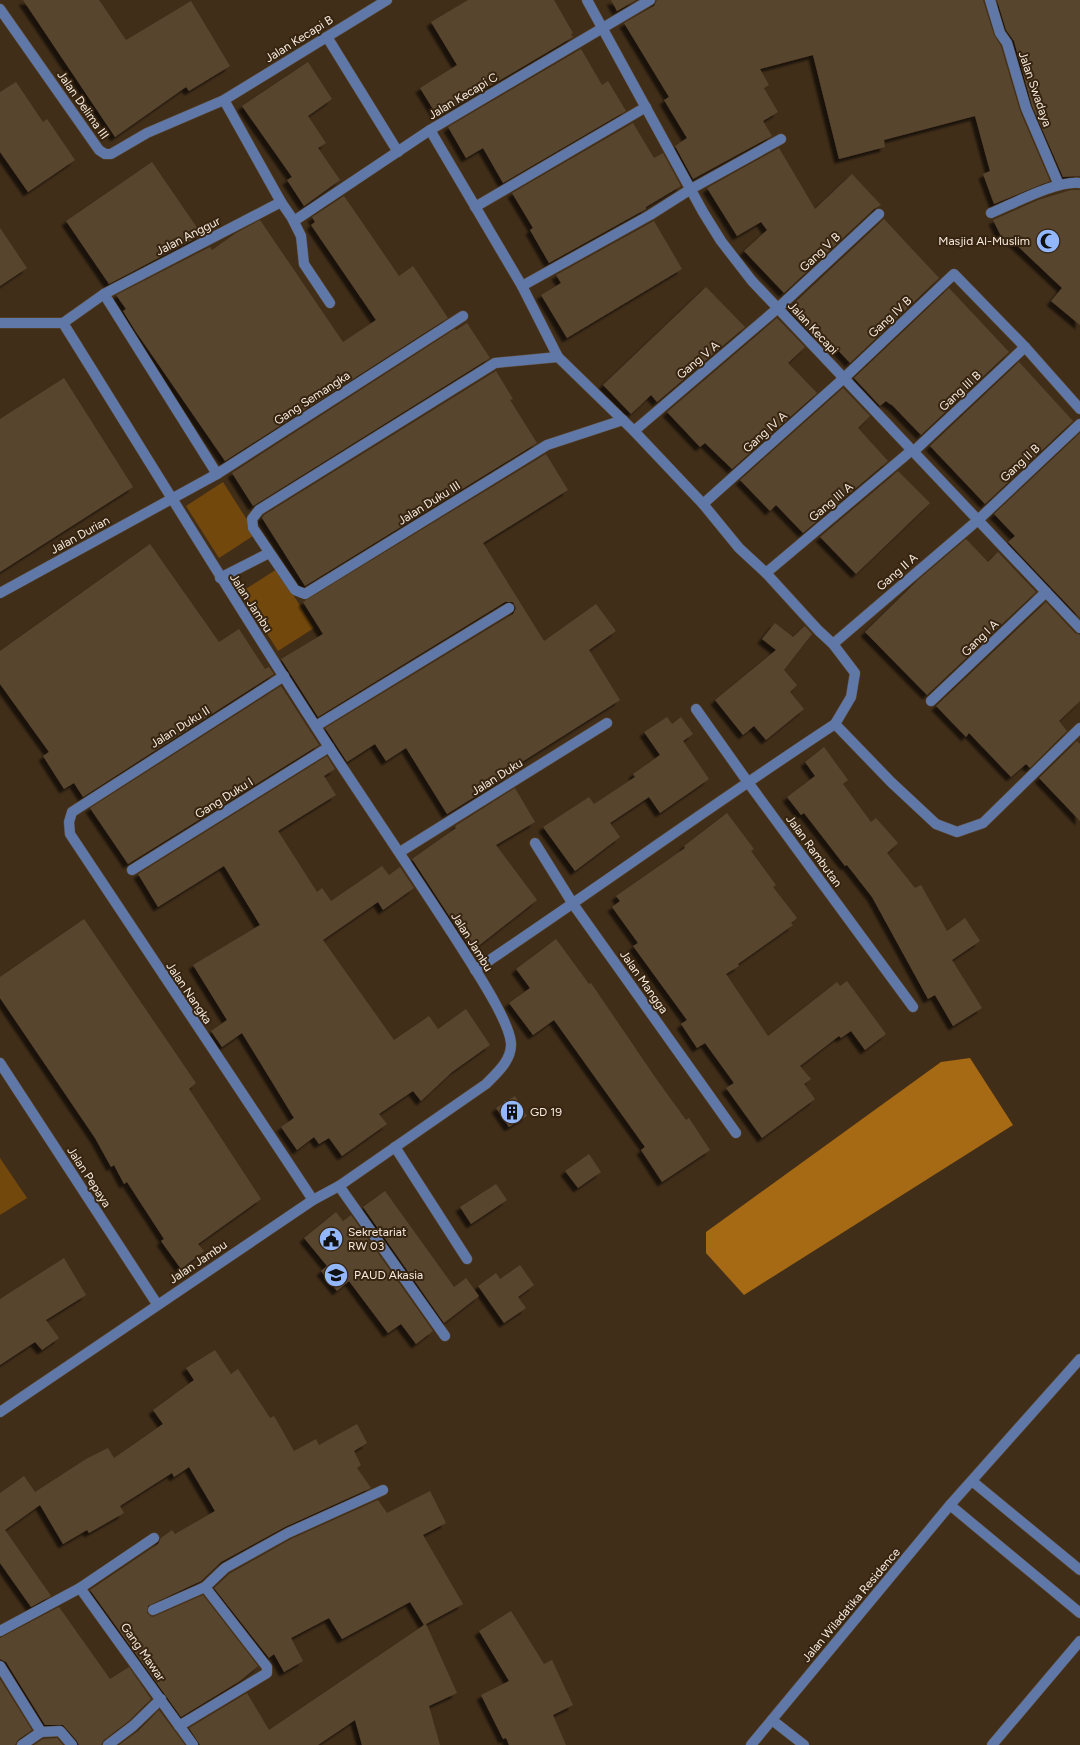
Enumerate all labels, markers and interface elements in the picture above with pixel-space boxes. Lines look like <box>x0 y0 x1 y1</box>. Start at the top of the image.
street label: Jalan Kecapi B <box>263 13 335 65</box>
street label: Jalan Swadaya <box>1016 49 1054 129</box>
street label: Jalan Delima III <box>54 68 112 142</box>
street label: Jalan Kecapi C <box>426 70 501 122</box>
street label: Jalan Anggur <box>153 214 223 258</box>
mosque icon: Masjid Al-Muslim <box>1035 228 1061 254</box>
street label: Gang V B <box>797 230 843 274</box>
place label: Masjid Al-Muslim <box>938 234 1030 248</box>
street label: Gang IV B <box>866 294 914 340</box>
street label: Jalan Kecapi <box>785 299 841 357</box>
street label: Gang V A <box>674 338 722 382</box>
street label: Gang Semangka <box>271 368 353 428</box>
street label: Gang III B <box>936 368 984 414</box>
street label: Gang IV A <box>740 409 790 455</box>
street label: Gang II B <box>997 441 1043 485</box>
street label: Jalan Duku III <box>395 478 463 528</box>
street label: Gang III A <box>806 480 856 524</box>
street label: Jalan Durian <box>48 513 112 557</box>
street label: Gang II A <box>874 550 920 594</box>
street label: Jalan Jambu <box>227 571 275 635</box>
street label: Gang I A <box>958 617 1002 659</box>
street label: Jalan Duku II <box>148 703 212 751</box>
street label: Jalan Duku <box>469 756 525 798</box>
street label: Gang Duku I <box>192 775 256 821</box>
street label: Jalan Rambutan <box>783 812 845 890</box>
street label: Jalan Jambu <box>448 910 496 974</box>
street label: Jalan Mangga <box>617 948 671 1016</box>
street label: Jalan Nangka <box>163 959 215 1027</box>
building icon: GD 19 <box>499 1099 525 1125</box>
place label: GD 19 <box>530 1105 562 1119</box>
street label: Jalan Pepaya <box>64 1144 114 1210</box>
place label: Sekretariat RW 03 <box>348 1225 407 1253</box>
public building icon: Sekretariat RW 03 <box>318 1226 344 1252</box>
street label: Jalan Jambu <box>166 1237 230 1287</box>
school or university icon: PAUD Akasia <box>323 1262 349 1288</box>
place label: PAUD Akasia <box>354 1268 423 1282</box>
street label: Jalan Wiladatika Residence <box>799 1545 903 1665</box>
street label: Gang Mawar <box>118 1620 168 1684</box>

